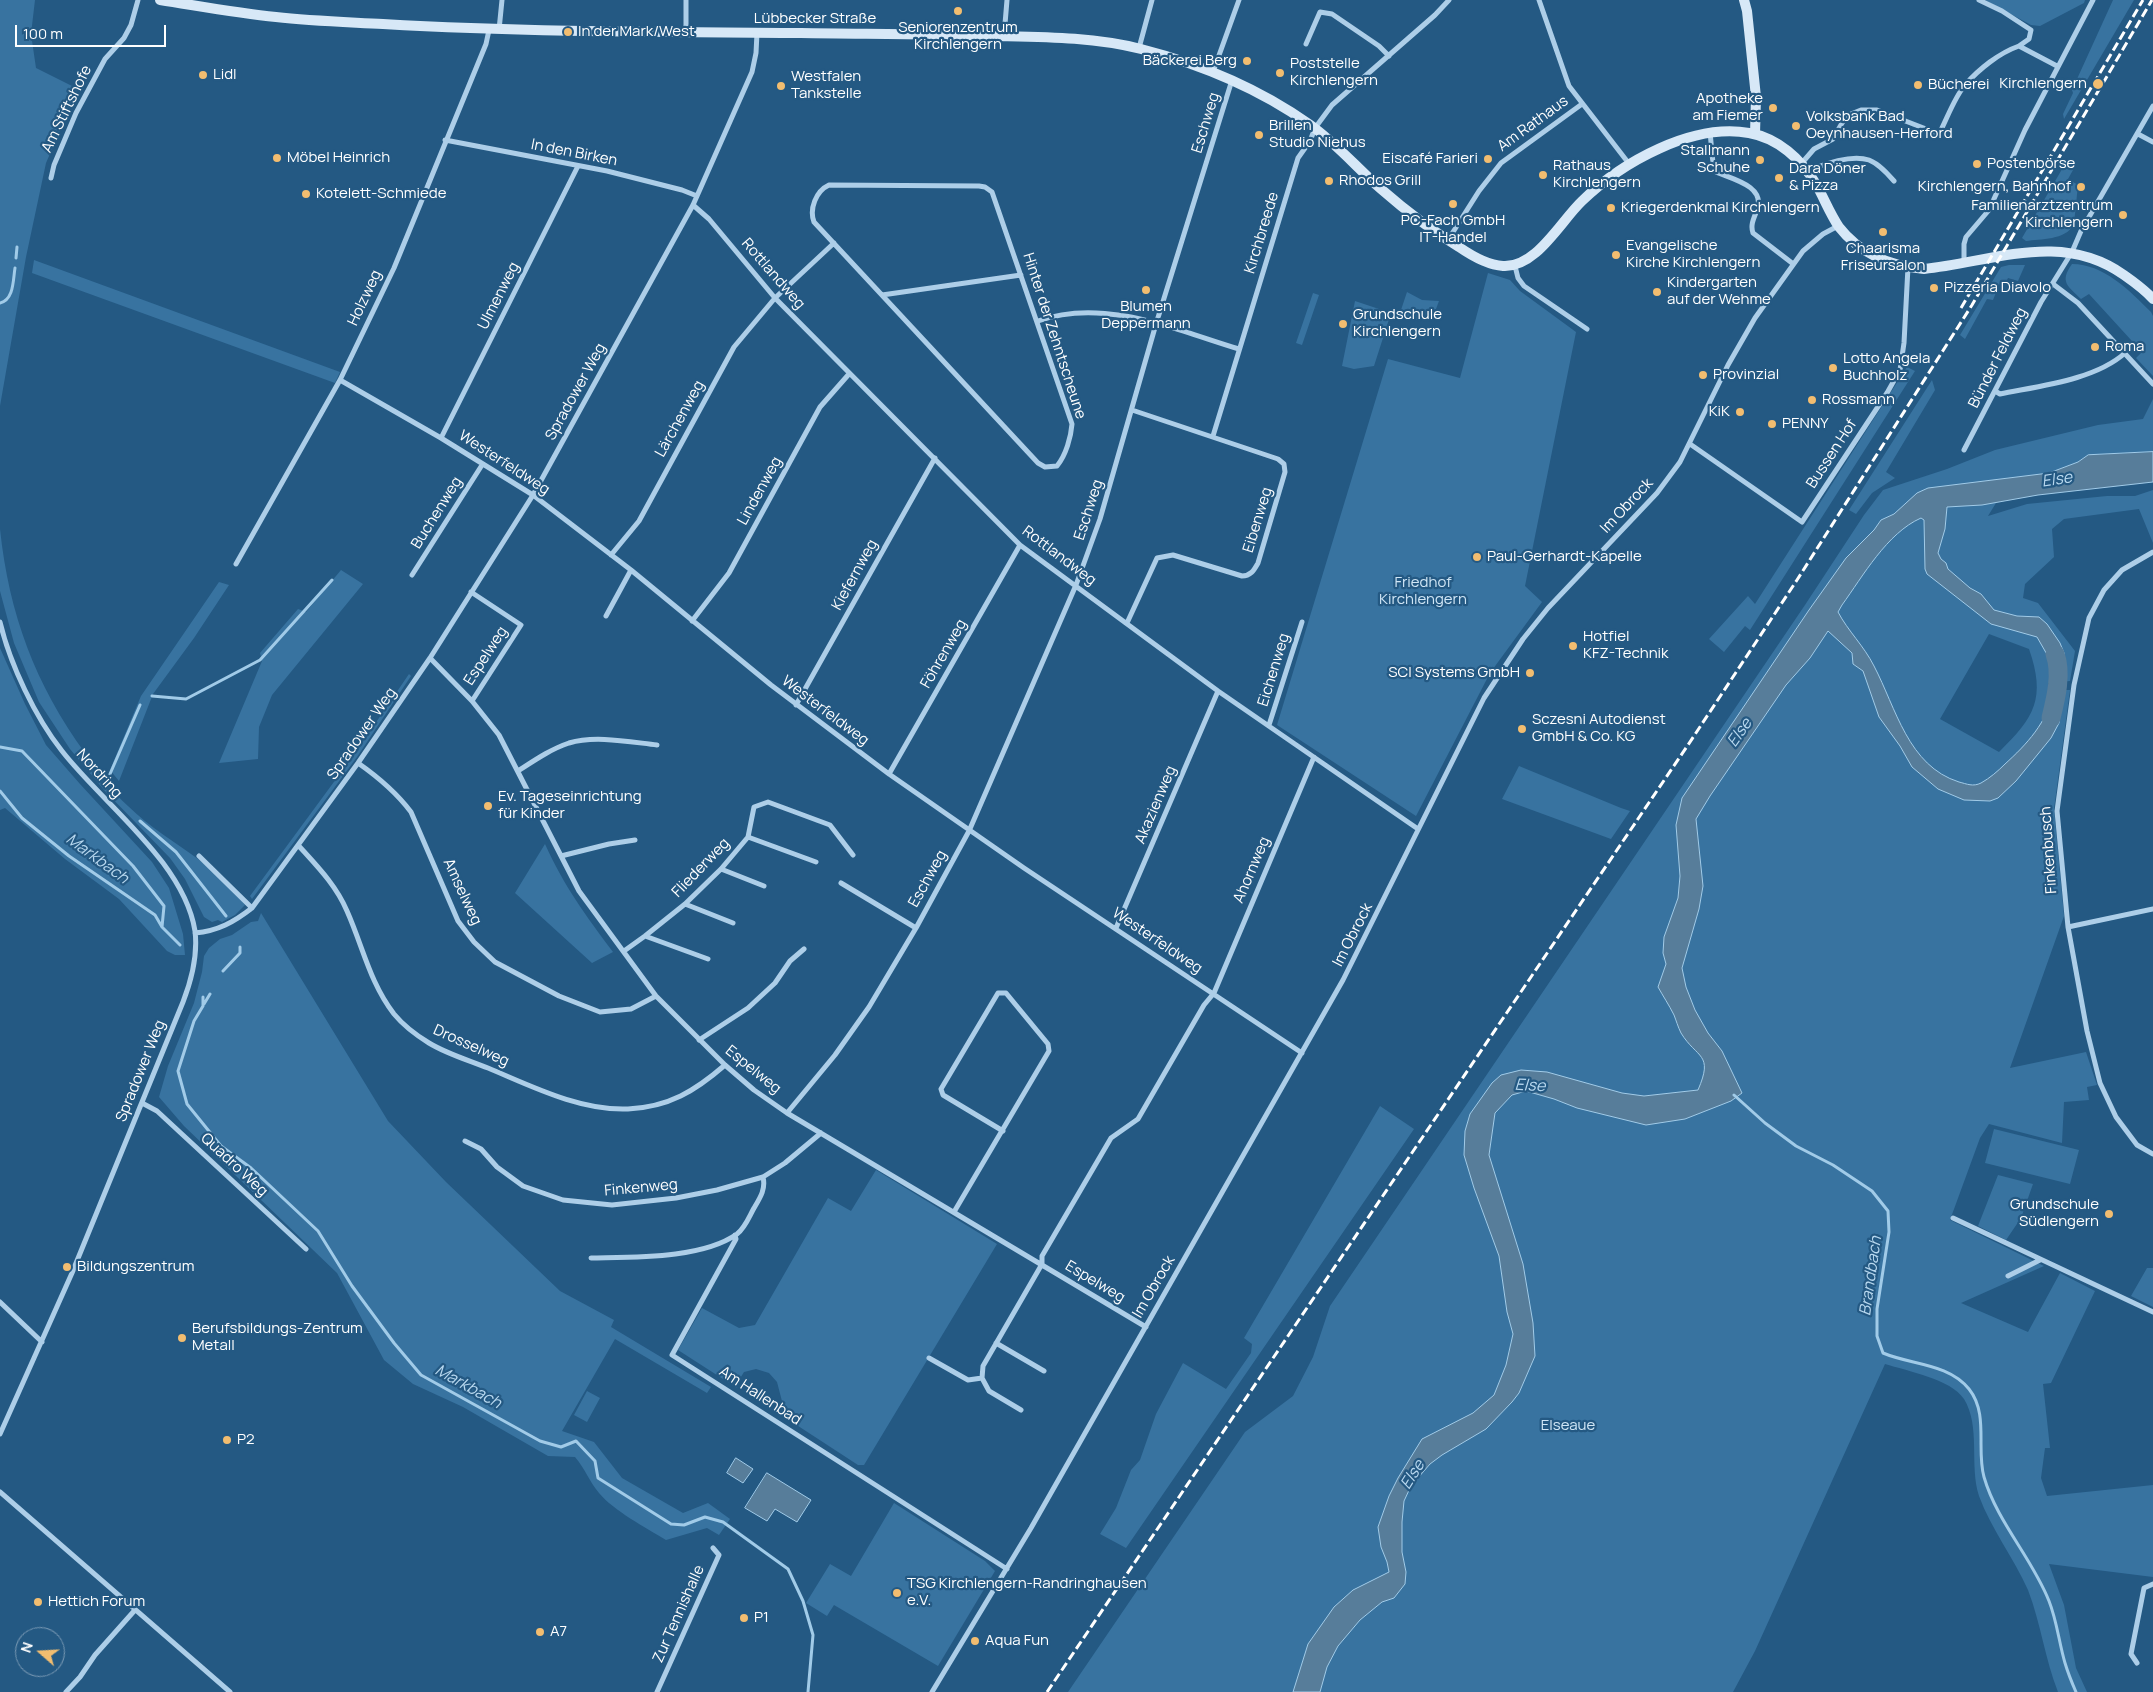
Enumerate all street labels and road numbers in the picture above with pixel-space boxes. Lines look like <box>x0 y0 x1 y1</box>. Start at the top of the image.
street label: Lübbecker Straße <box>754 10 876 28</box>
street label: Am Stiftshofe <box>38 62 96 156</box>
street label: Eschweg <box>1188 90 1224 156</box>
street label: Am Rathaus <box>1494 92 1572 156</box>
street label: In den Birken <box>529 136 619 170</box>
street label: Kirchbreede <box>1241 190 1283 276</box>
street label: Rottlandweg <box>737 235 809 313</box>
street label: Hinter der Zehntscheune <box>1019 251 1089 421</box>
street label: Ulmenweg <box>474 259 524 333</box>
street label: Holzweg <box>344 267 386 329</box>
street label: Bünder Feldweg <box>1965 305 2031 411</box>
street label: Spradower Weg <box>542 340 610 444</box>
street label: Lärchenweg <box>652 378 708 460</box>
street label: Bussen Hof <box>1803 416 1861 492</box>
street label: Westerfeldweg <box>455 427 553 499</box>
street label: Lindenweg <box>734 454 786 528</box>
street label: Buchenweg <box>408 474 466 552</box>
street label: Im Obrock <box>1597 475 1657 537</box>
street label: Eschweg <box>1071 477 1107 543</box>
street label: Eibenweg <box>1240 485 1276 555</box>
street label: Rottlandweg <box>1018 522 1100 590</box>
street label: Kiefernweg <box>828 536 882 614</box>
street label: Föhrenweg <box>917 616 971 692</box>
street label: Espelweg <box>460 623 512 689</box>
street label: Eichenweg <box>1254 631 1294 709</box>
street label: Westerfeldweg <box>778 672 872 750</box>
street label: Spradower Weg <box>324 685 400 783</box>
street label: Nordring <box>72 746 126 802</box>
street label: Akazienweg <box>1131 763 1181 847</box>
street label: Finkenbusch <box>2037 806 2061 894</box>
street label: Ahornweg <box>1230 834 1274 906</box>
street label: Fliederweg <box>668 835 734 901</box>
street label: Eschweg <box>905 847 951 911</box>
street label: Amselweg <box>439 856 485 928</box>
street label: Im Obrock <box>1329 900 1377 970</box>
street label: Westerfeldweg <box>1109 904 1205 978</box>
street label: Spradower Weg <box>112 1017 170 1125</box>
street label: Drosselweg <box>430 1021 512 1071</box>
street label: Espelweg <box>722 1042 784 1098</box>
street label: Quadro Weg <box>197 1129 271 1201</box>
street label: Finkenweg <box>604 1176 678 1200</box>
street label: Im Obrock <box>1129 1253 1179 1321</box>
street label: Espelweg <box>1062 1257 1128 1307</box>
street label: Am Hallenbad <box>716 1363 804 1429</box>
street label: Zur Tennishalle <box>649 1562 709 1666</box>

